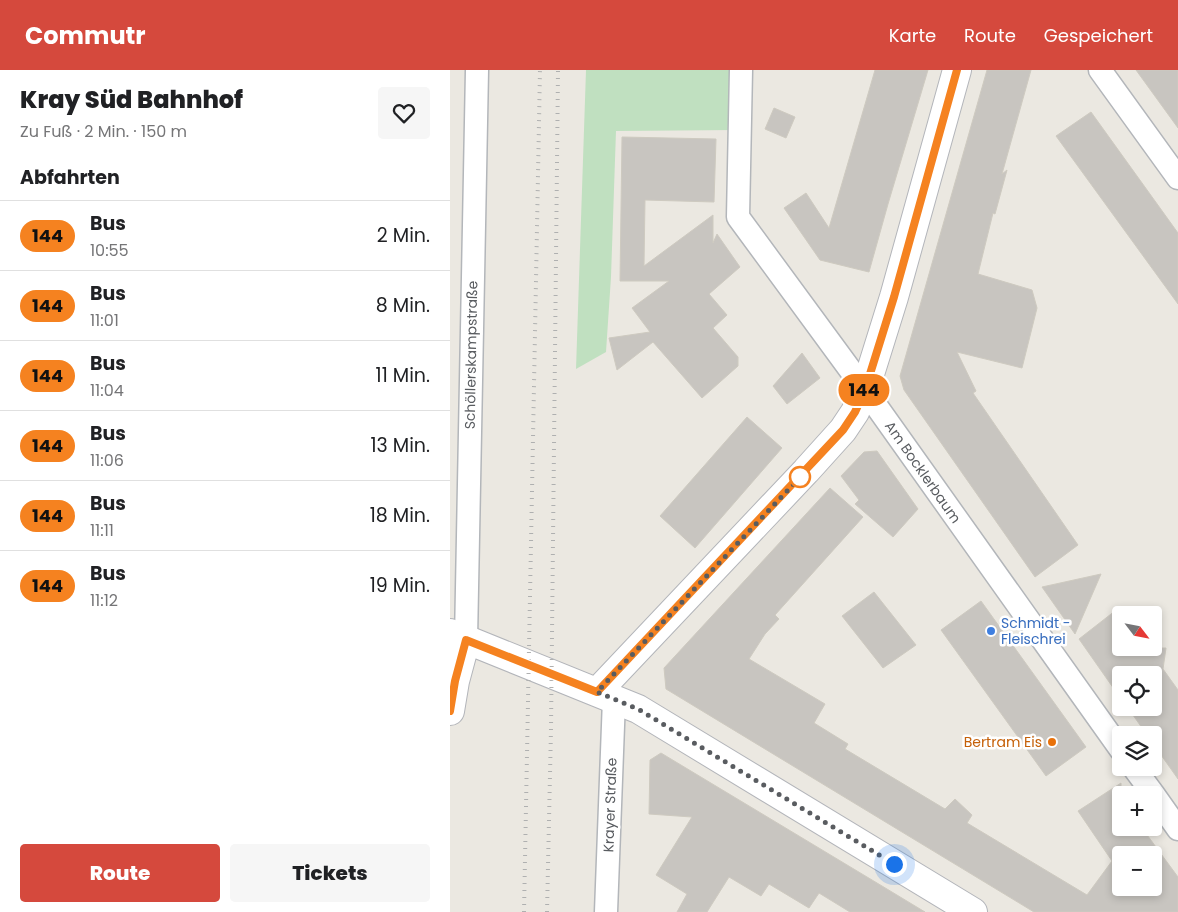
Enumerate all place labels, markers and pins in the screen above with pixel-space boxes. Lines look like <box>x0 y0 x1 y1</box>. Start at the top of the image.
unlabelled marker <box>789 466 811 488</box>
place label: Schmidt - Fleischrei <box>1001 613 1071 649</box>
marker: Schmidt - Fleischrei <box>985 625 997 637</box>
place label: Bertram Eis <box>964 732 1042 752</box>
marker: Bertram Eis <box>1046 736 1058 748</box>

